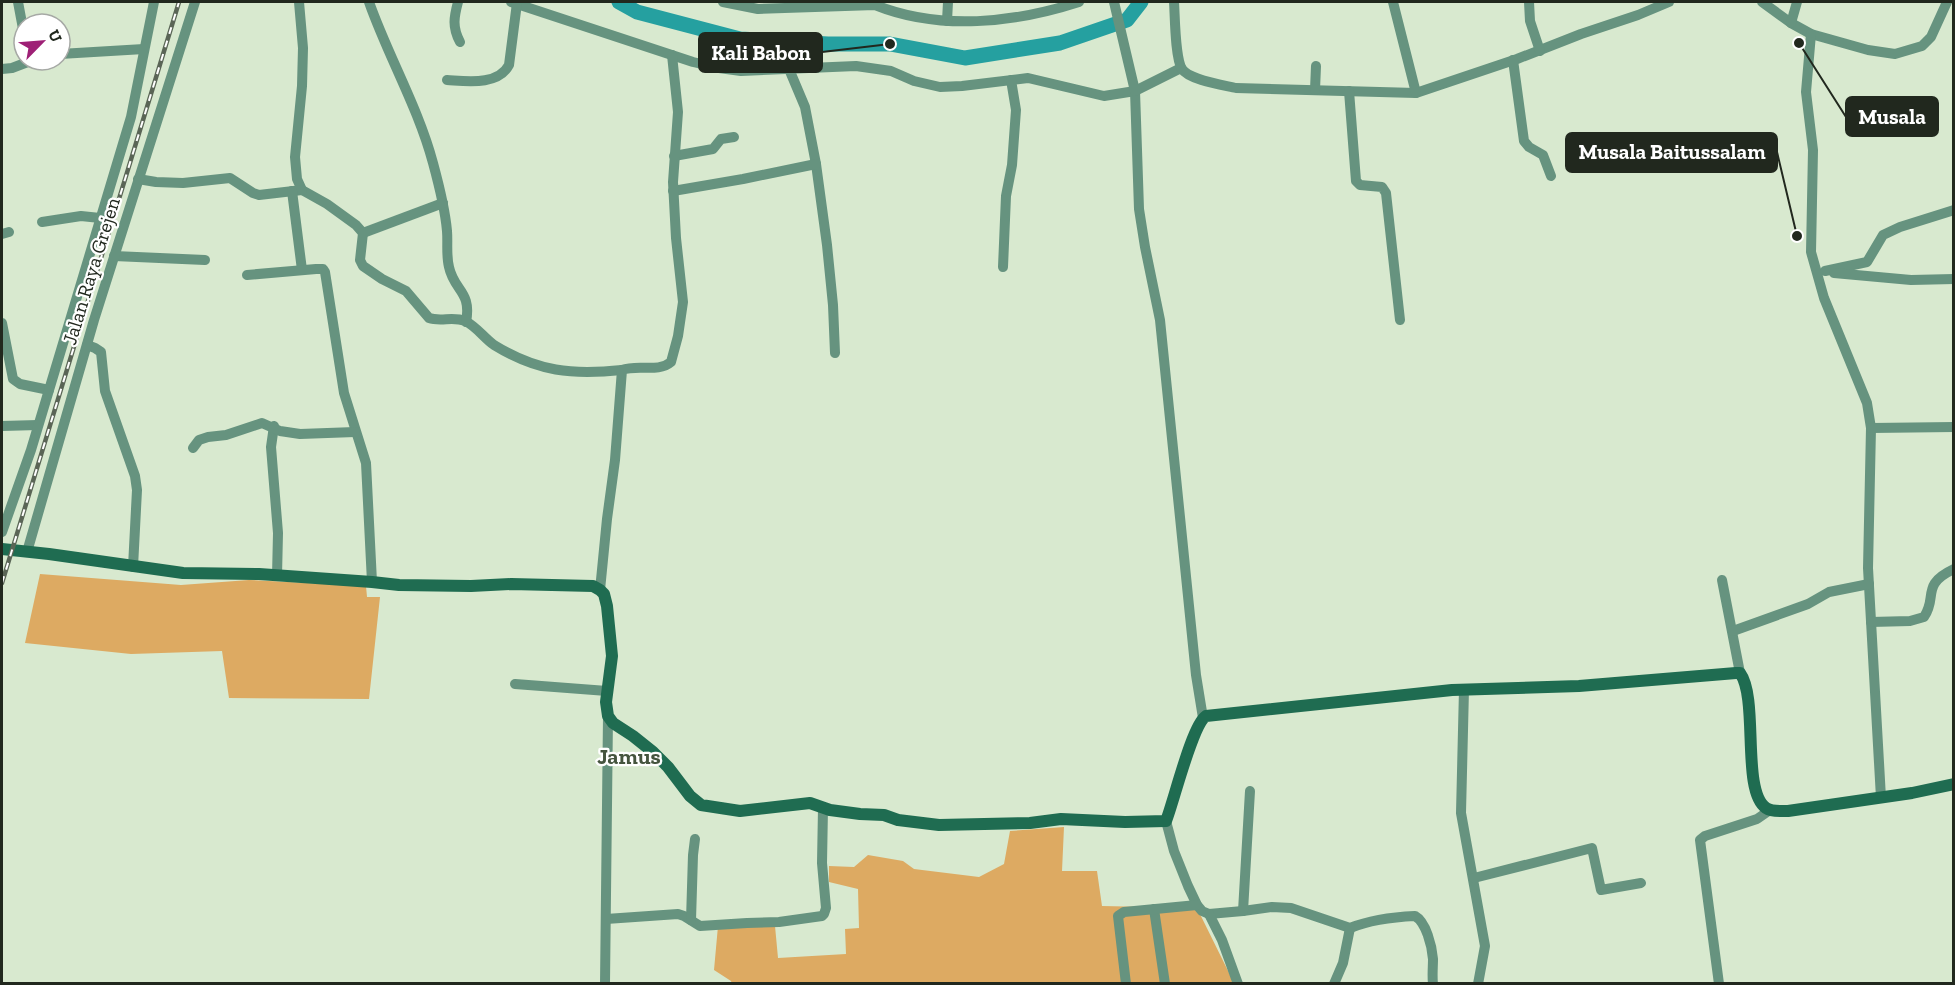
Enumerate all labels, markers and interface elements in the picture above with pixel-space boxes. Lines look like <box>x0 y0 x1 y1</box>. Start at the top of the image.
north arrow <box>12 12 72 72</box>
text: U <box>44 27 66 46</box>
callout: Kali Babon <box>699 33 822 72</box>
text: Kali Babon <box>711 40 811 65</box>
callout: Musala <box>1846 97 1938 136</box>
text: Musala <box>1858 104 1926 129</box>
callout: Musala Baitussalam <box>1566 133 1777 172</box>
text: Musala Baitussalam <box>1578 139 1766 164</box>
street label: Jalan Raya Grejen <box>57 194 125 348</box>
district label: Jamus <box>597 743 661 770</box>

